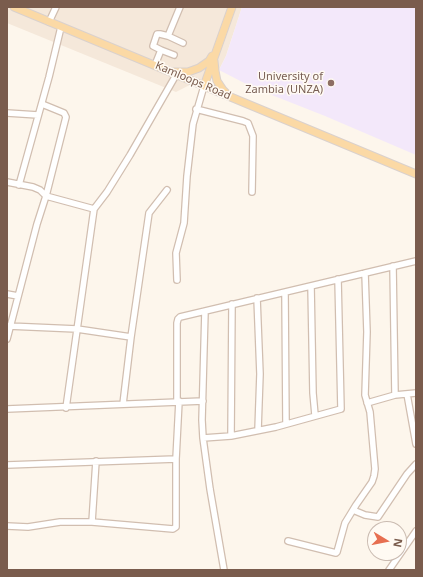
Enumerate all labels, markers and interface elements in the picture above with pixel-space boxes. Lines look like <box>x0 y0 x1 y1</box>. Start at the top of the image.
street label: Kamloops Road <box>153 59 233 103</box>
place label: University of Zambia (UNZA) <box>245 70 323 96</box>
marker: University of Zambia (UNZA) <box>326 78 336 88</box>
north arrow <box>367 521 407 561</box>
text: N <box>390 537 406 549</box>

